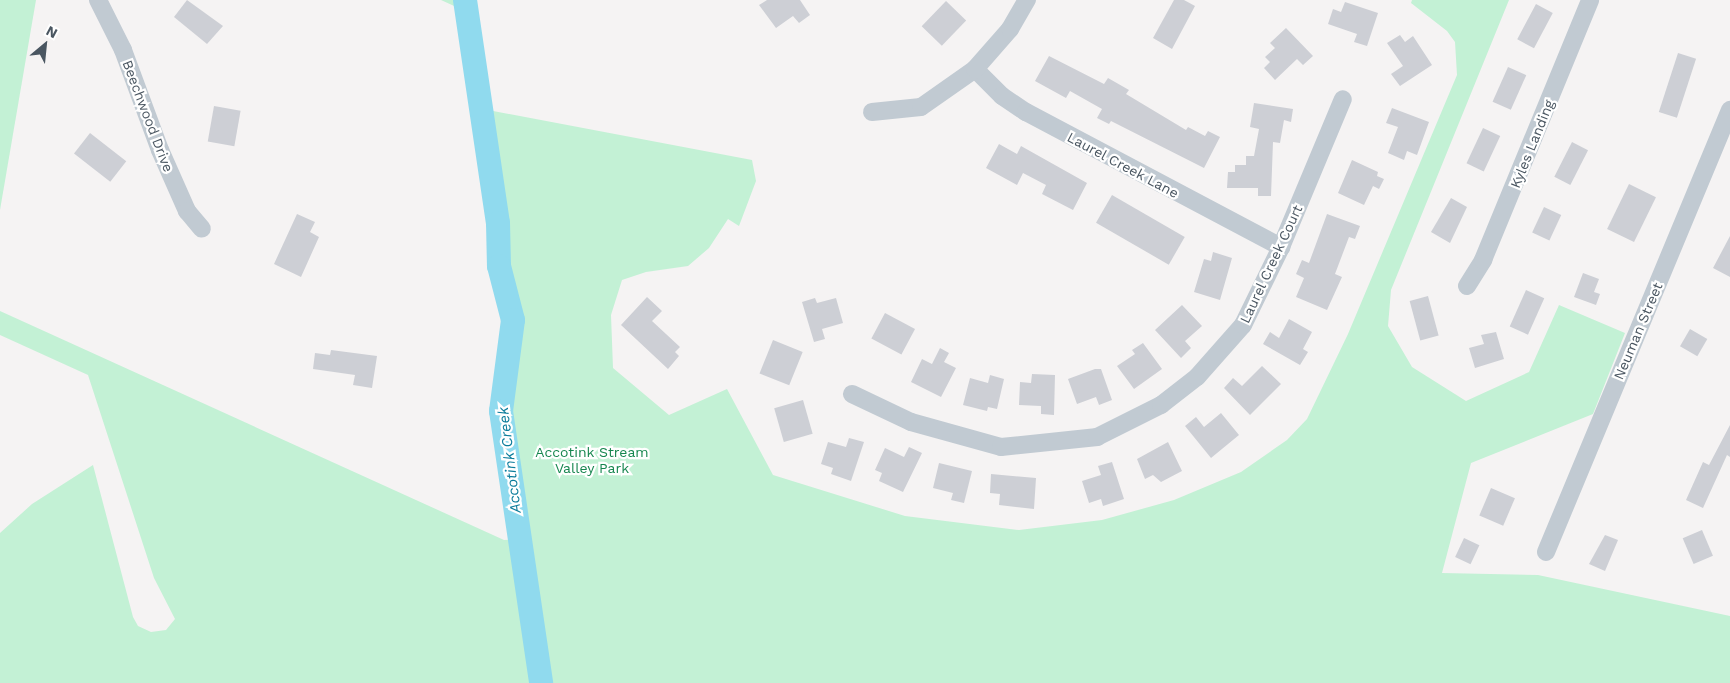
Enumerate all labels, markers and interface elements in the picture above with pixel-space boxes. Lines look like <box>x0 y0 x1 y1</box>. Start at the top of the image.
north arrow <box>20 20 70 70</box>
text: N <box>44 22 60 41</box>
street label: Beechwood Drive <box>119 58 177 174</box>
street label: Kyles Landing <box>1507 97 1557 191</box>
street label: Laurel Creek Lane <box>1064 128 1182 202</box>
street label: Laurel Creek Court <box>1236 202 1306 326</box>
street label: Neuman Street <box>1610 280 1666 382</box>
water label: Accotink Creek <box>495 406 525 514</box>
park label: Accotink Stream Valley Park <box>535 444 649 477</box>

